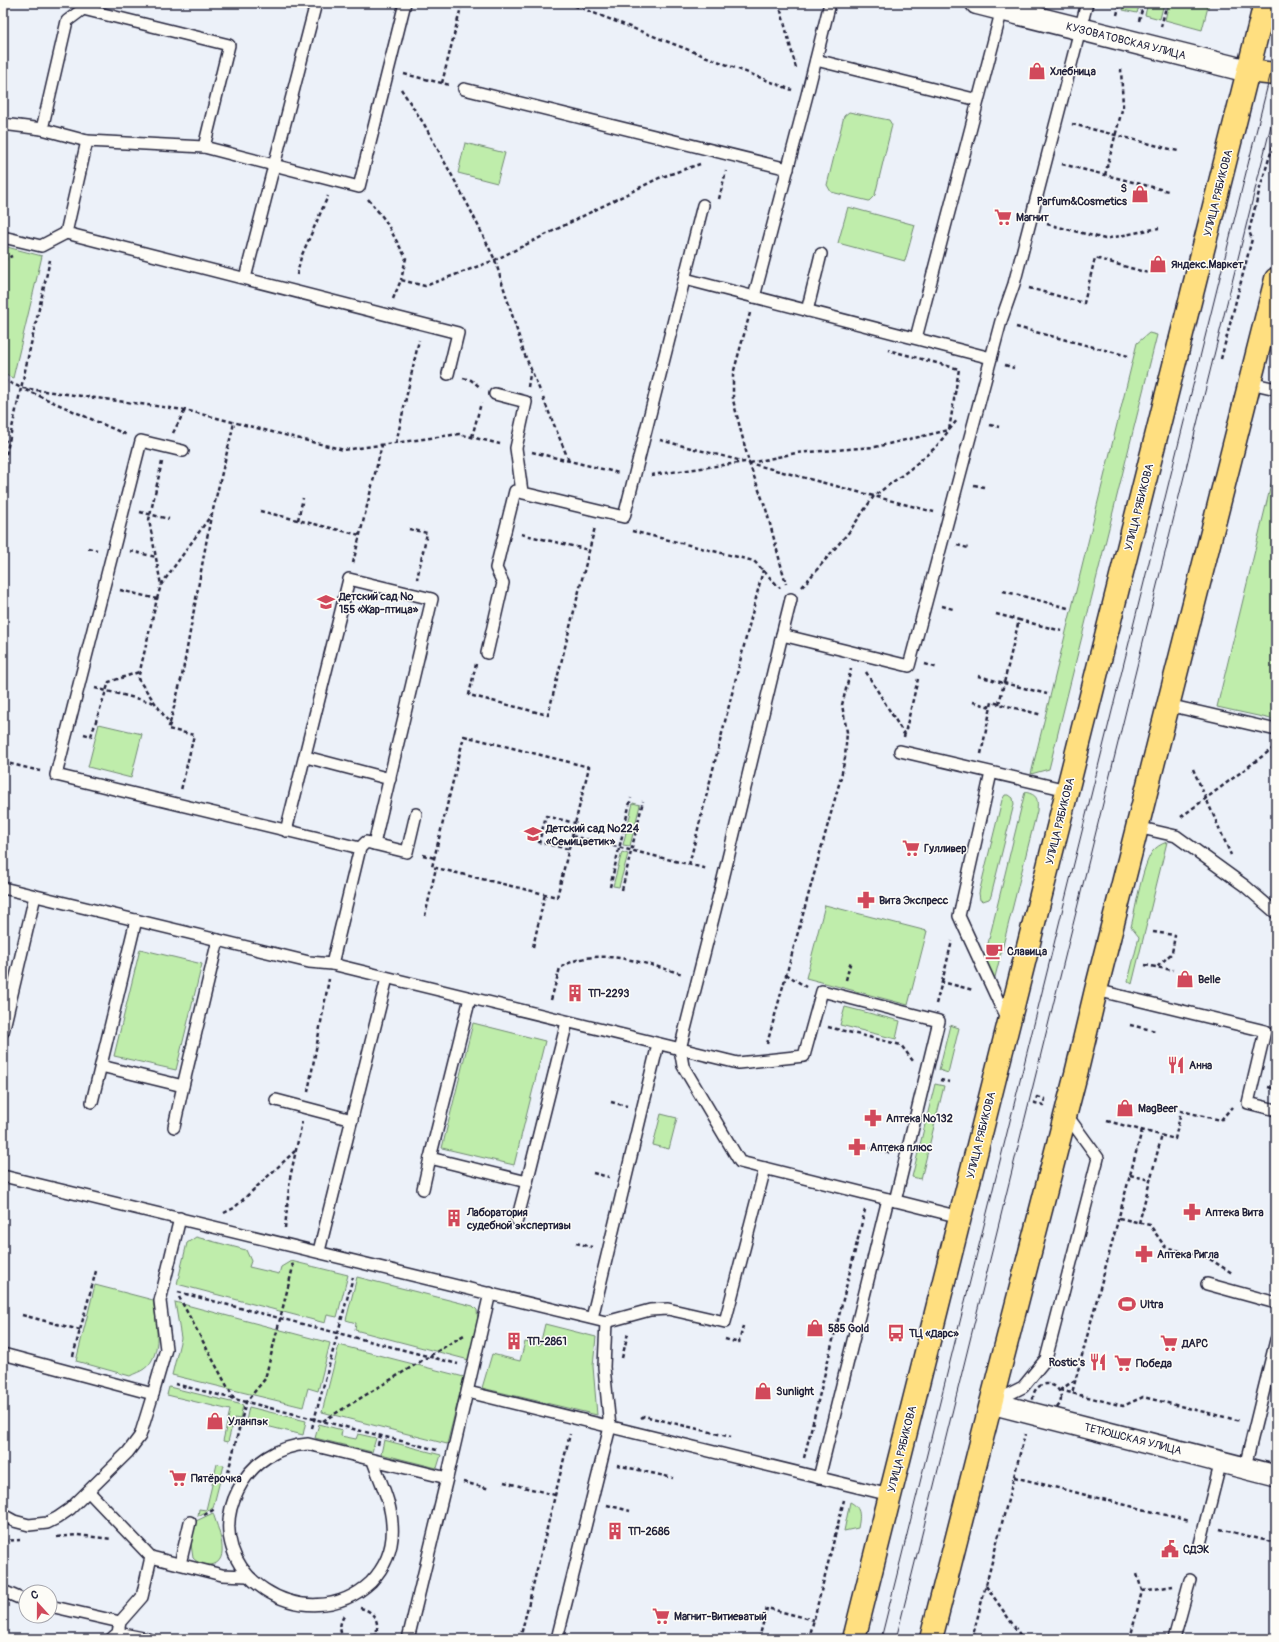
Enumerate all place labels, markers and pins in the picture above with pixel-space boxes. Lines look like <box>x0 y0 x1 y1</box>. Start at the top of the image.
shop icon: Хлебница <box>1027 61 1047 81</box>
place label: Хлебница <box>1050 65 1096 78</box>
place label: S Parfum&Cosmetics <box>1037 182 1128 208</box>
shop icon: S Parfum&Cosmetics <box>1130 184 1150 204</box>
supermarket icon: Магнит <box>993 207 1013 227</box>
place label: Магнит <box>1016 211 1049 224</box>
shop icon: Яндекс.Маркет <box>1148 254 1168 274</box>
place label: Яндекс.Маркет <box>1171 258 1244 271</box>
place label: Детский сад № 155 «Жар-птица» <box>338 590 419 616</box>
school or university icon: Детский сад № 155 «Жар-птица» <box>316 592 336 612</box>
place label: Детский сад №224 «Семицветик» <box>545 822 640 848</box>
school or university icon: Детский сад №224 «Семицветик» <box>523 824 543 844</box>
supermarket icon: Гулливер <box>901 838 921 858</box>
place label: Гулливер <box>924 842 966 855</box>
pharmacy icon: Вита Экспресс <box>856 890 876 910</box>
place label: Вита Экспресс <box>879 894 949 907</box>
cafe icon: Славица <box>984 941 1004 961</box>
place label: Славица <box>1007 945 1047 958</box>
shop icon: Belle <box>1175 969 1195 989</box>
place label: Belle <box>1198 973 1221 986</box>
building icon: ТП-2293 <box>565 983 585 1003</box>
place label: ТП-2293 <box>587 987 630 1000</box>
restaurant icon: Анна <box>1166 1055 1186 1075</box>
place label: Анна <box>1189 1059 1212 1072</box>
shop icon: MagBeer <box>1115 1098 1135 1118</box>
place label: MagBeer <box>1138 1102 1179 1115</box>
pharmacy icon: Аптека №132 <box>863 1108 883 1128</box>
place label: Аптека №132 <box>886 1112 953 1125</box>
pharmacy icon: Аптека плюс <box>847 1137 867 1157</box>
place label: Аптека плюс <box>870 1141 933 1154</box>
pharmacy icon: Аптека Вита <box>1182 1202 1202 1222</box>
place label: Лаборатория судебной экспертизы <box>466 1206 571 1232</box>
place label: Аптека Вита <box>1205 1206 1264 1219</box>
building icon: Лаборатория судебной экспертизы <box>444 1208 464 1228</box>
pharmacy icon: Аптека Ригла <box>1134 1244 1154 1264</box>
place label: Аптека Ригла <box>1157 1248 1219 1261</box>
sports icon: Ultra <box>1117 1294 1137 1314</box>
place label: Ultra <box>1140 1298 1163 1311</box>
shop icon: 585 Gold <box>805 1318 825 1338</box>
place label: 585 Gold <box>828 1322 869 1335</box>
bus stop icon: ТЦ «Дарс» <box>886 1323 906 1343</box>
place label: ТЦ «Дарс» <box>908 1327 959 1340</box>
building icon: ТП-2861 <box>504 1331 524 1351</box>
supermarket icon: ДАРС <box>1159 1333 1179 1353</box>
place label: ТП-2861 <box>526 1335 567 1348</box>
place label: ДАРС <box>1181 1337 1208 1350</box>
restaurant icon: Rostic's <box>1088 1352 1108 1372</box>
supermarket icon: Победа <box>1113 1353 1133 1373</box>
place label: Rostic's <box>1049 1356 1085 1369</box>
place label: Победа <box>1136 1357 1172 1370</box>
shop icon: Sunlight <box>753 1381 773 1401</box>
place label: Sunlight <box>776 1385 815 1398</box>
shop icon: Уланпэк <box>205 1411 225 1431</box>
place label: Уланпэк <box>228 1415 268 1428</box>
supermarket icon: Пятёрочка <box>168 1468 188 1488</box>
place label: Пятёрочка <box>191 1472 242 1485</box>
building icon: ТП-2686 <box>605 1521 625 1541</box>
place label: ТП-2686 <box>627 1525 670 1538</box>
public building icon: СДЭК <box>1160 1539 1180 1559</box>
place label: СДЭК <box>1183 1543 1209 1556</box>
supermarket icon: Магнит-Витиеватый <box>651 1606 671 1626</box>
place label: Магнит-Витиеватый <box>674 1610 767 1623</box>

